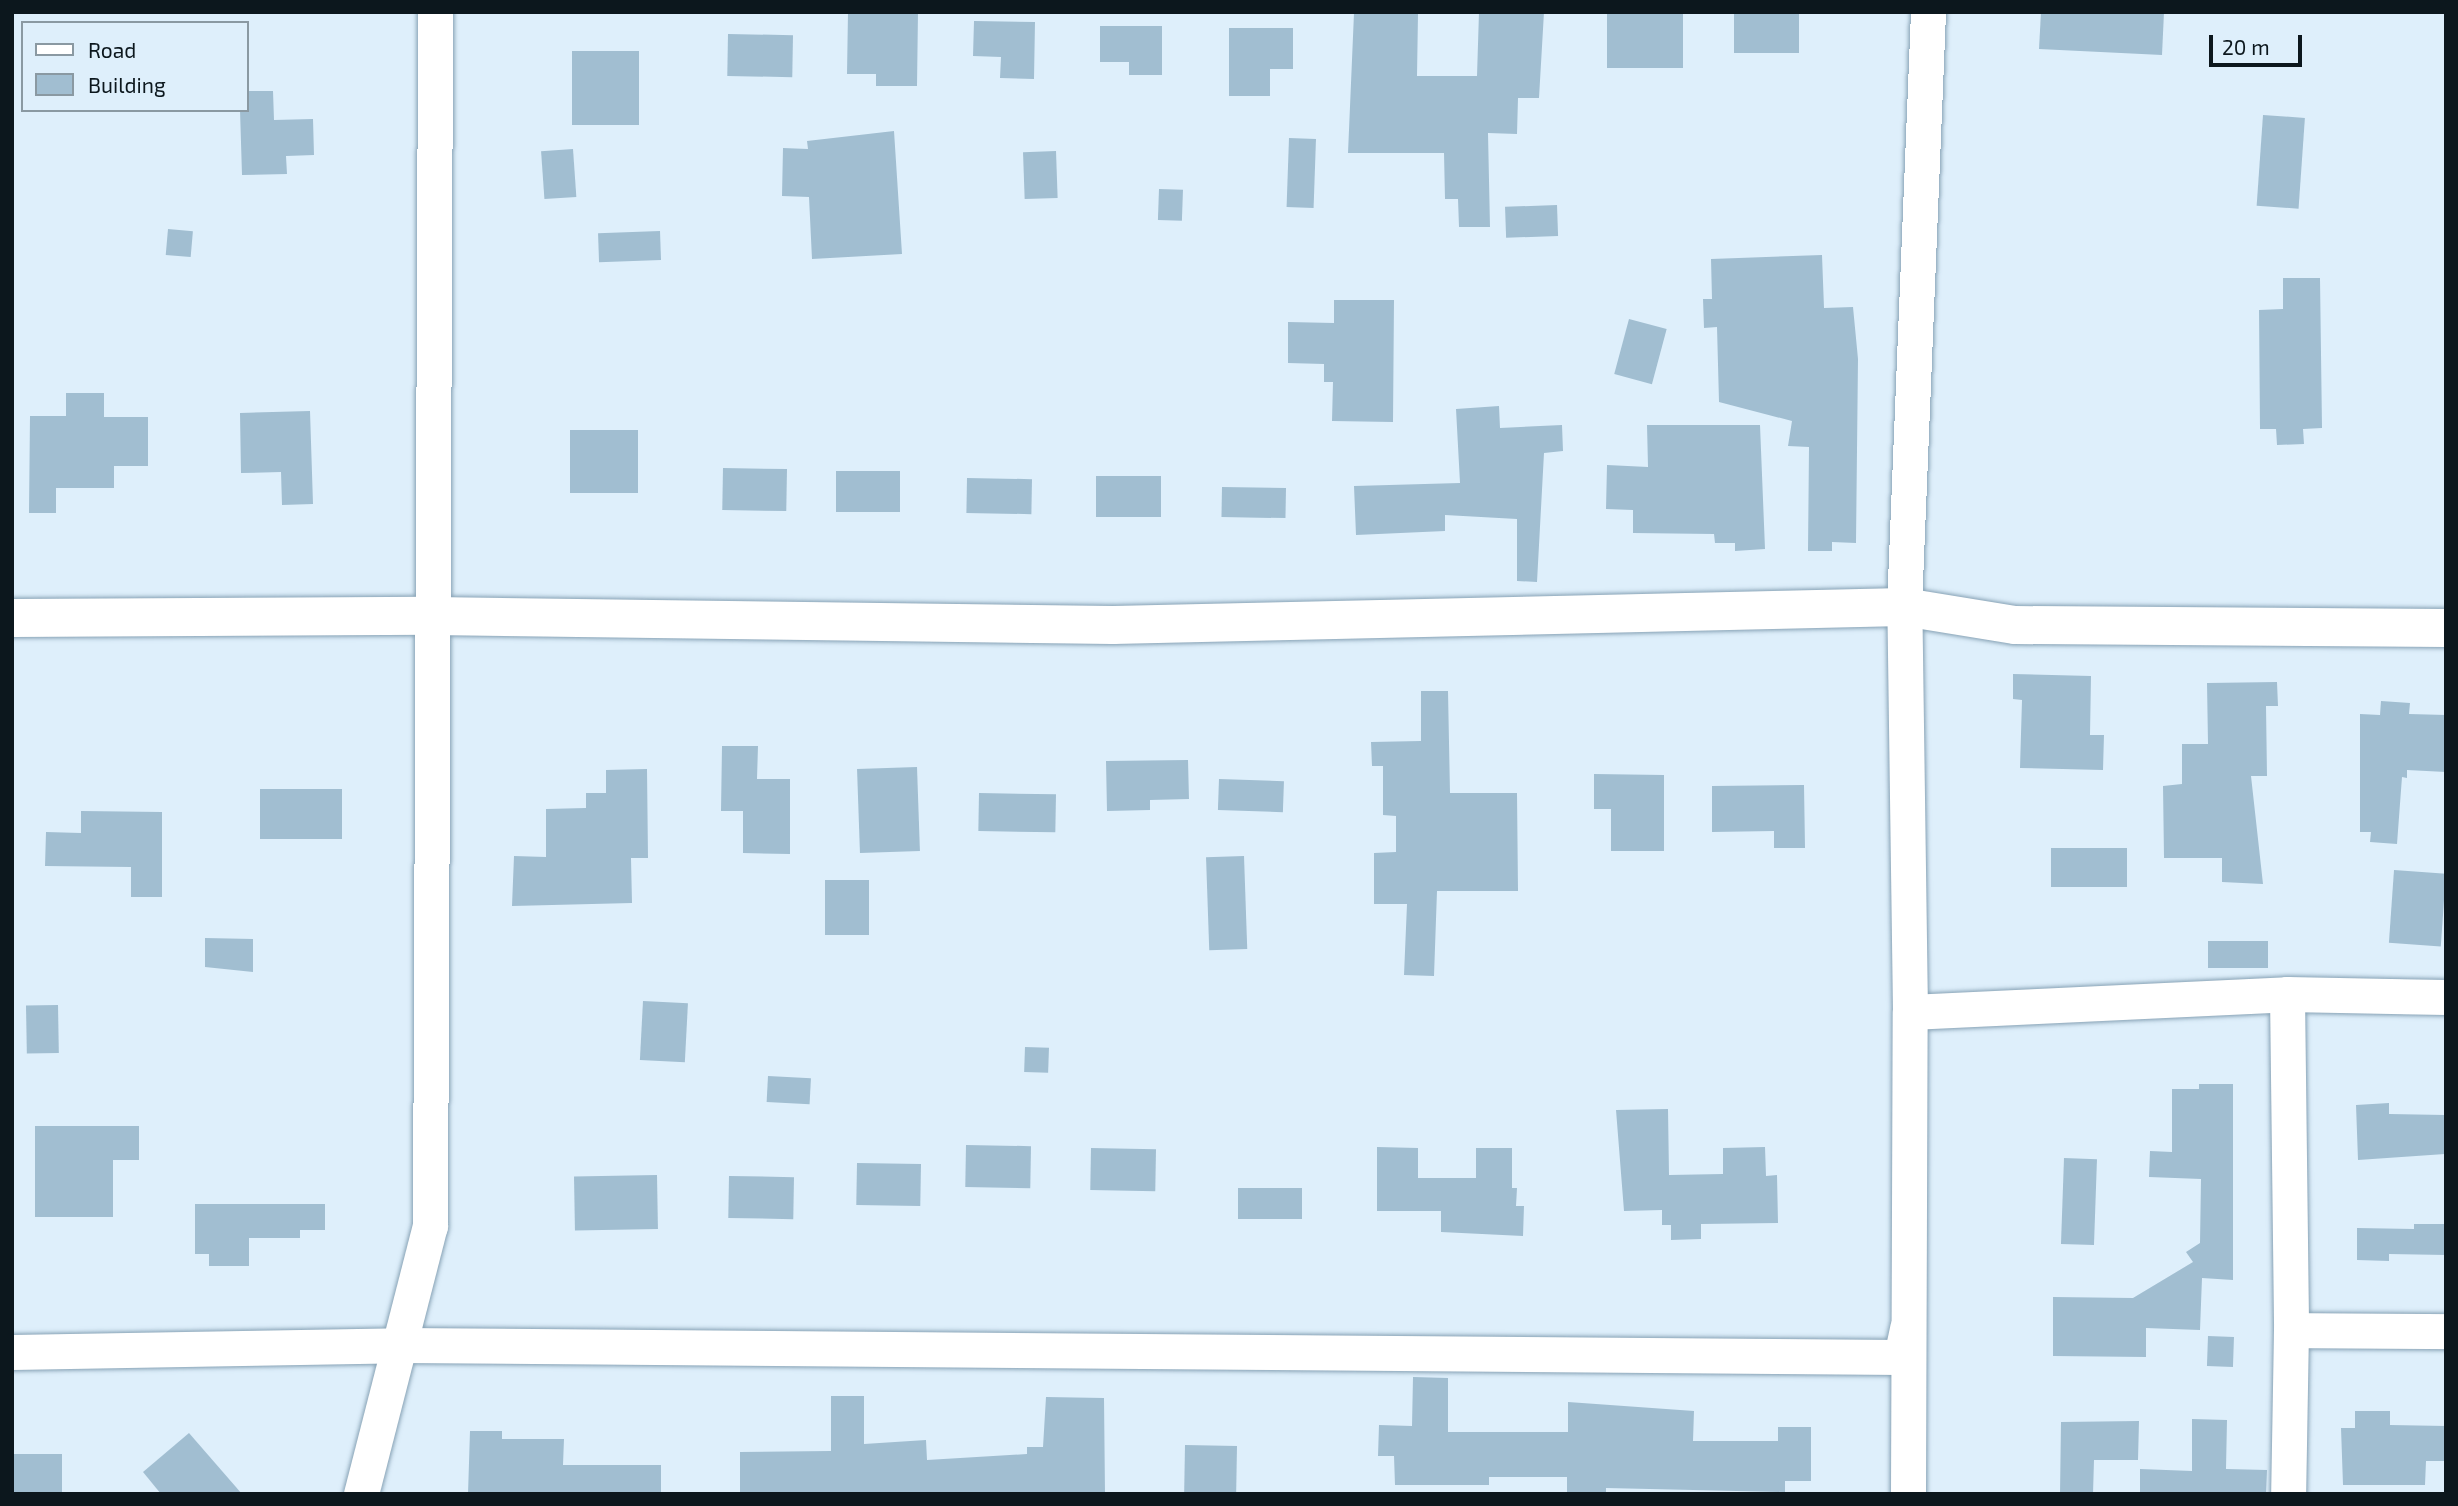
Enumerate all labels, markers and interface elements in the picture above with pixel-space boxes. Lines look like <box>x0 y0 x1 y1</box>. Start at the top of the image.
legend <box>21 21 248 112</box>
scale bar <box>2213 21 2306 65</box>
text: 20 m <box>2222 34 2270 59</box>
text: Road <box>88 37 136 62</box>
text: Building <box>88 72 166 97</box>

